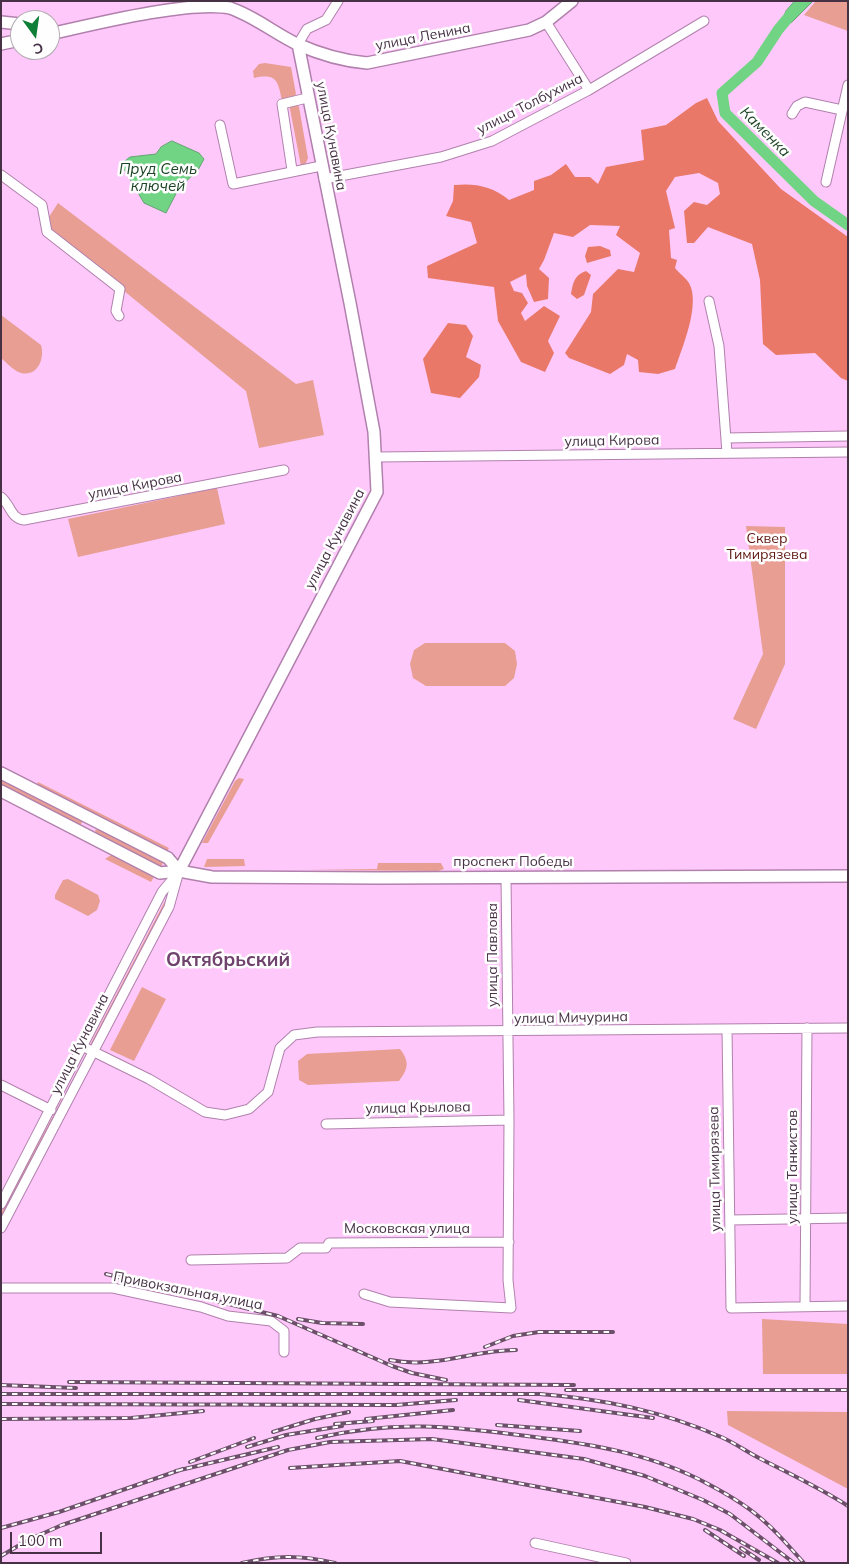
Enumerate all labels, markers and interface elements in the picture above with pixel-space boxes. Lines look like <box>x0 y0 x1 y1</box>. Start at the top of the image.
north arrow <box>10 10 60 60</box>
street label: улица Ленина <box>374 20 472 54</box>
text: С <box>32 39 45 58</box>
street label: улица Толбухина <box>474 70 586 138</box>
street label: улица Кунавина <box>312 80 350 192</box>
water label: Каменка <box>736 103 794 161</box>
water label: Пруд Семь ключей <box>119 160 197 195</box>
street label: улица Кирова <box>564 432 660 450</box>
street label: улица Кирова <box>87 469 183 503</box>
street label: улица Кунавина <box>302 486 368 592</box>
park label: Сквер Тимирязева <box>727 531 807 564</box>
street label: проспект Победы <box>453 854 573 870</box>
street label: улица Павлова <box>485 903 501 1007</box>
district label: Октябрьский <box>166 949 290 971</box>
street label: улица Кунавина <box>47 991 113 1097</box>
street label: улица Мичурина <box>514 1009 628 1027</box>
street label: улица Крылова <box>365 1099 471 1117</box>
street label: улица Тимирязева <box>706 1106 724 1232</box>
street label: улица Танкистов <box>785 1110 801 1224</box>
street label: Московская улица <box>344 1221 470 1237</box>
street label: Привокзальная улица <box>112 1268 264 1314</box>
scale bar <box>12 1522 105 1554</box>
text: 100 m <box>18 1531 62 1550</box>

